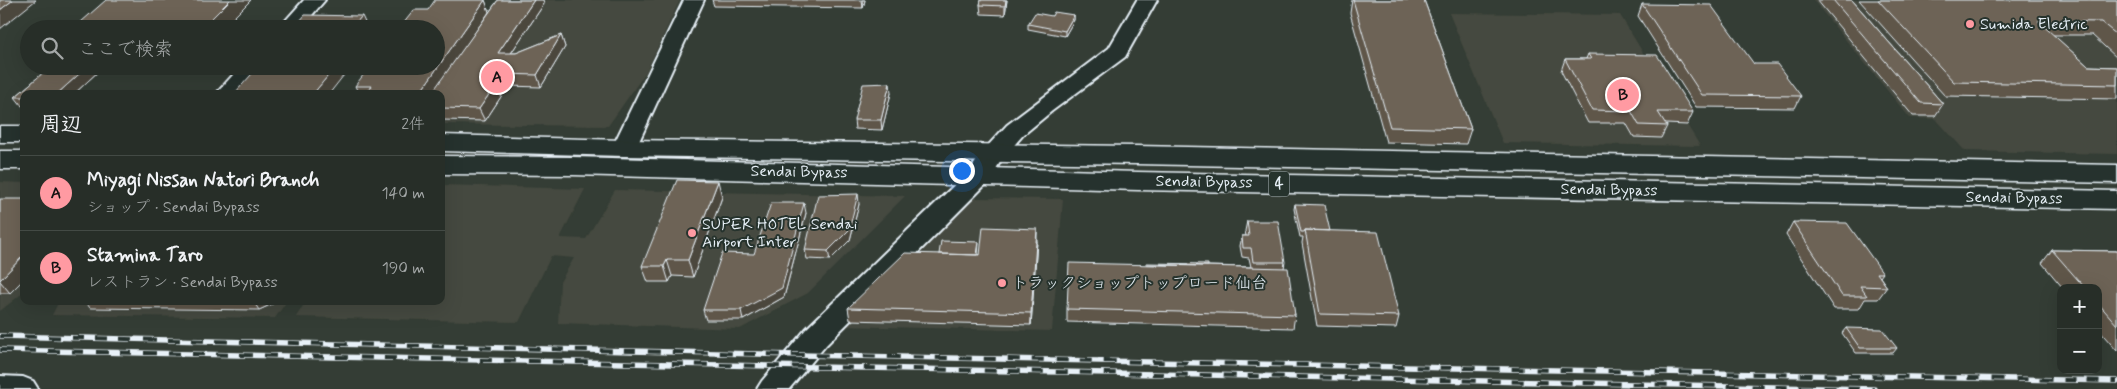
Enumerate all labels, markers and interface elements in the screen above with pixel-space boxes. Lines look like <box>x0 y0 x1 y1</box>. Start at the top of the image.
place label: Sumida Electric <box>1980 14 2088 35</box>
marker: Sumida Electric <box>1964 18 1976 30</box>
search box <box>20 20 445 75</box>
icon: search <box>38 34 66 62</box>
text: ここで検索 <box>78 37 173 62</box>
pin: A <box>481 58 513 96</box>
pin: B <box>1607 76 1639 114</box>
text: 周辺 <box>40 111 82 139</box>
text: 2件 <box>401 114 425 135</box>
your location <box>949 158 975 184</box>
street label: Sendai Bypass <box>750 161 848 183</box>
text: Miyagi Nissan Natori Branch <box>87 168 320 193</box>
street label: Sendai Bypass <box>1155 171 1253 193</box>
road number: 4 <box>1269 172 1289 196</box>
street label: Sendai Bypass <box>1560 179 1658 201</box>
text: A <box>51 183 61 204</box>
text: 140 m <box>381 183 425 204</box>
street label: Sendai Bypass <box>1965 187 2063 209</box>
text: ショップ · Sendai Bypass <box>87 197 260 218</box>
place label: SUPER HOTEL Sendai Airport Inter <box>702 214 858 253</box>
marker: SUPER HOTEL Sendai Airport Inter <box>686 227 698 239</box>
text: Stamina Taro <box>87 243 203 268</box>
text: B <box>51 258 61 279</box>
text: 190 m <box>382 258 425 279</box>
text: レストラン · Sendai Bypass <box>87 272 278 293</box>
place label: トラックショップトップロード仙台 <box>1012 273 1267 294</box>
marker: トラックショップトップロード仙台 <box>996 277 1008 289</box>
map controls <box>2057 284 2102 374</box>
button: + <box>2057 284 2102 329</box>
button: − <box>2057 329 2102 374</box>

